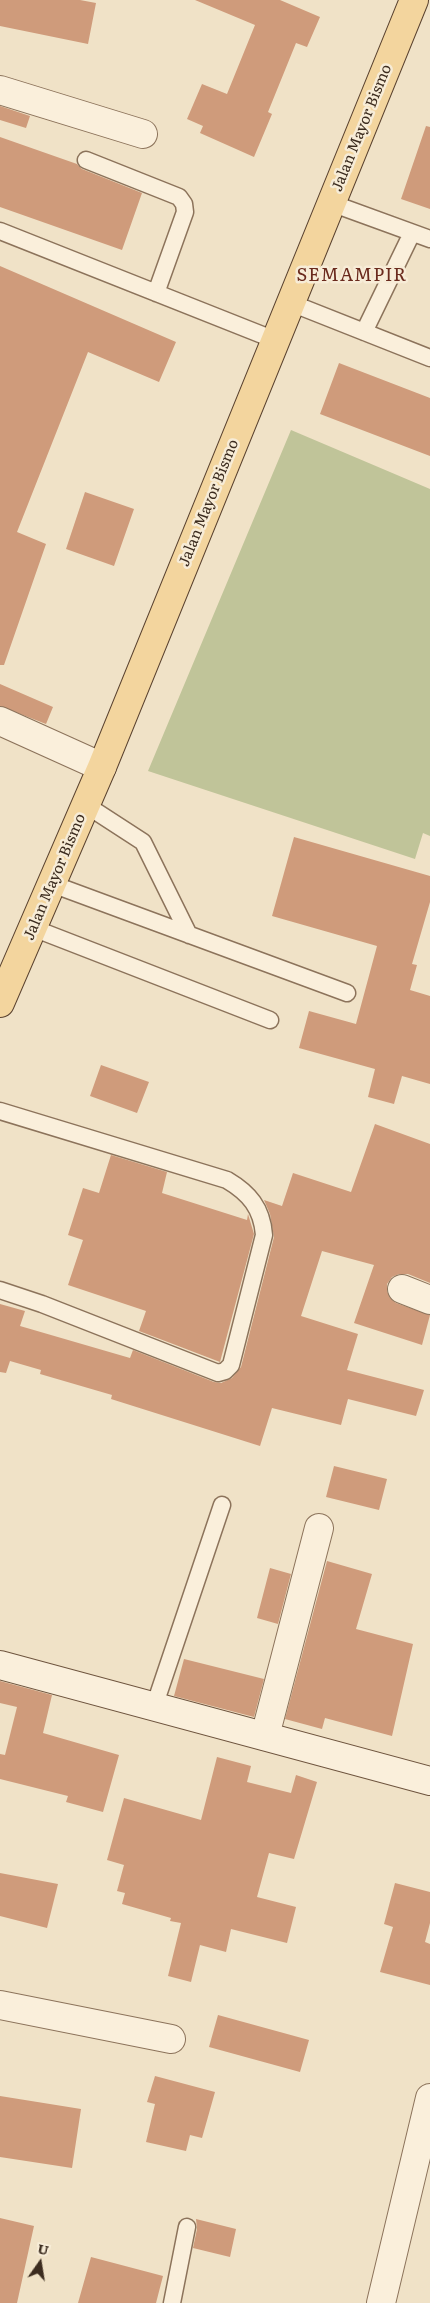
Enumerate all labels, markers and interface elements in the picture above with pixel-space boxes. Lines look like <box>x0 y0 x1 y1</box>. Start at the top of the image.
street label: Jalan Mayor Bismo <box>328 62 396 194</box>
district label: SEMAMPIR <box>296 265 408 287</box>
street label: Jalan Mayor Bismo <box>175 437 243 569</box>
street label: Jalan Mayor Bismo <box>20 811 90 943</box>
text: U <box>36 2237 51 2259</box>
north arrow <box>15 2238 65 2288</box>

